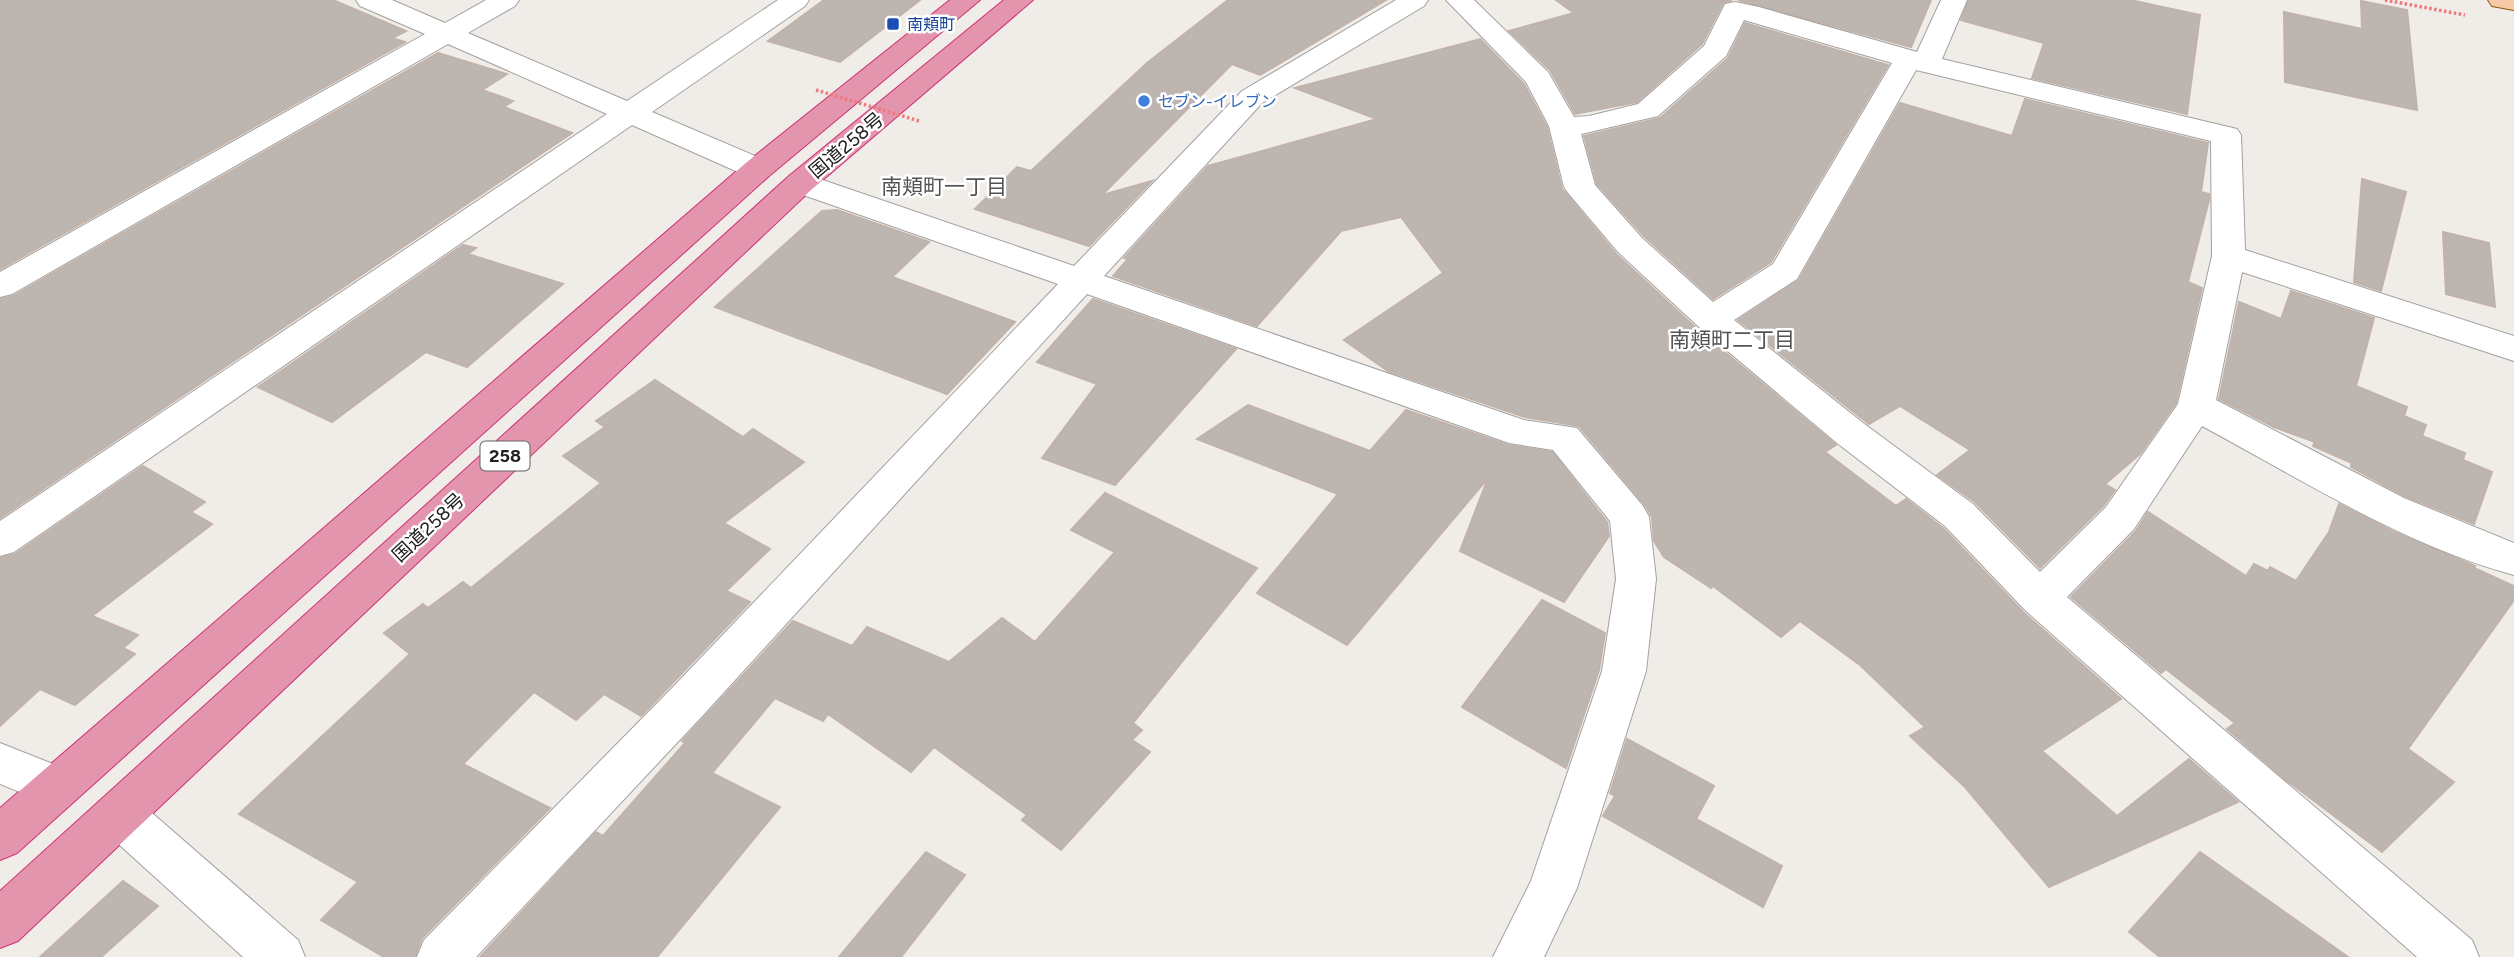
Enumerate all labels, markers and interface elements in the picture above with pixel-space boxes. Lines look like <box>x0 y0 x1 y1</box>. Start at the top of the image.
place label: 南頬町 <box>907 15 955 34</box>
marker: 南頬町 <box>885 16 901 32</box>
place label: セブン-イレブン <box>1158 92 1277 111</box>
marker: セブン-イレブン <box>1136 93 1152 109</box>
street label: 国道258号 <box>804 108 888 183</box>
district label: 南頬町一丁目 <box>881 174 1007 199</box>
district label: 南頬町二丁目 <box>1669 327 1795 352</box>
road number: 258 <box>480 442 530 470</box>
street label: 国道258号 <box>388 488 469 567</box>

